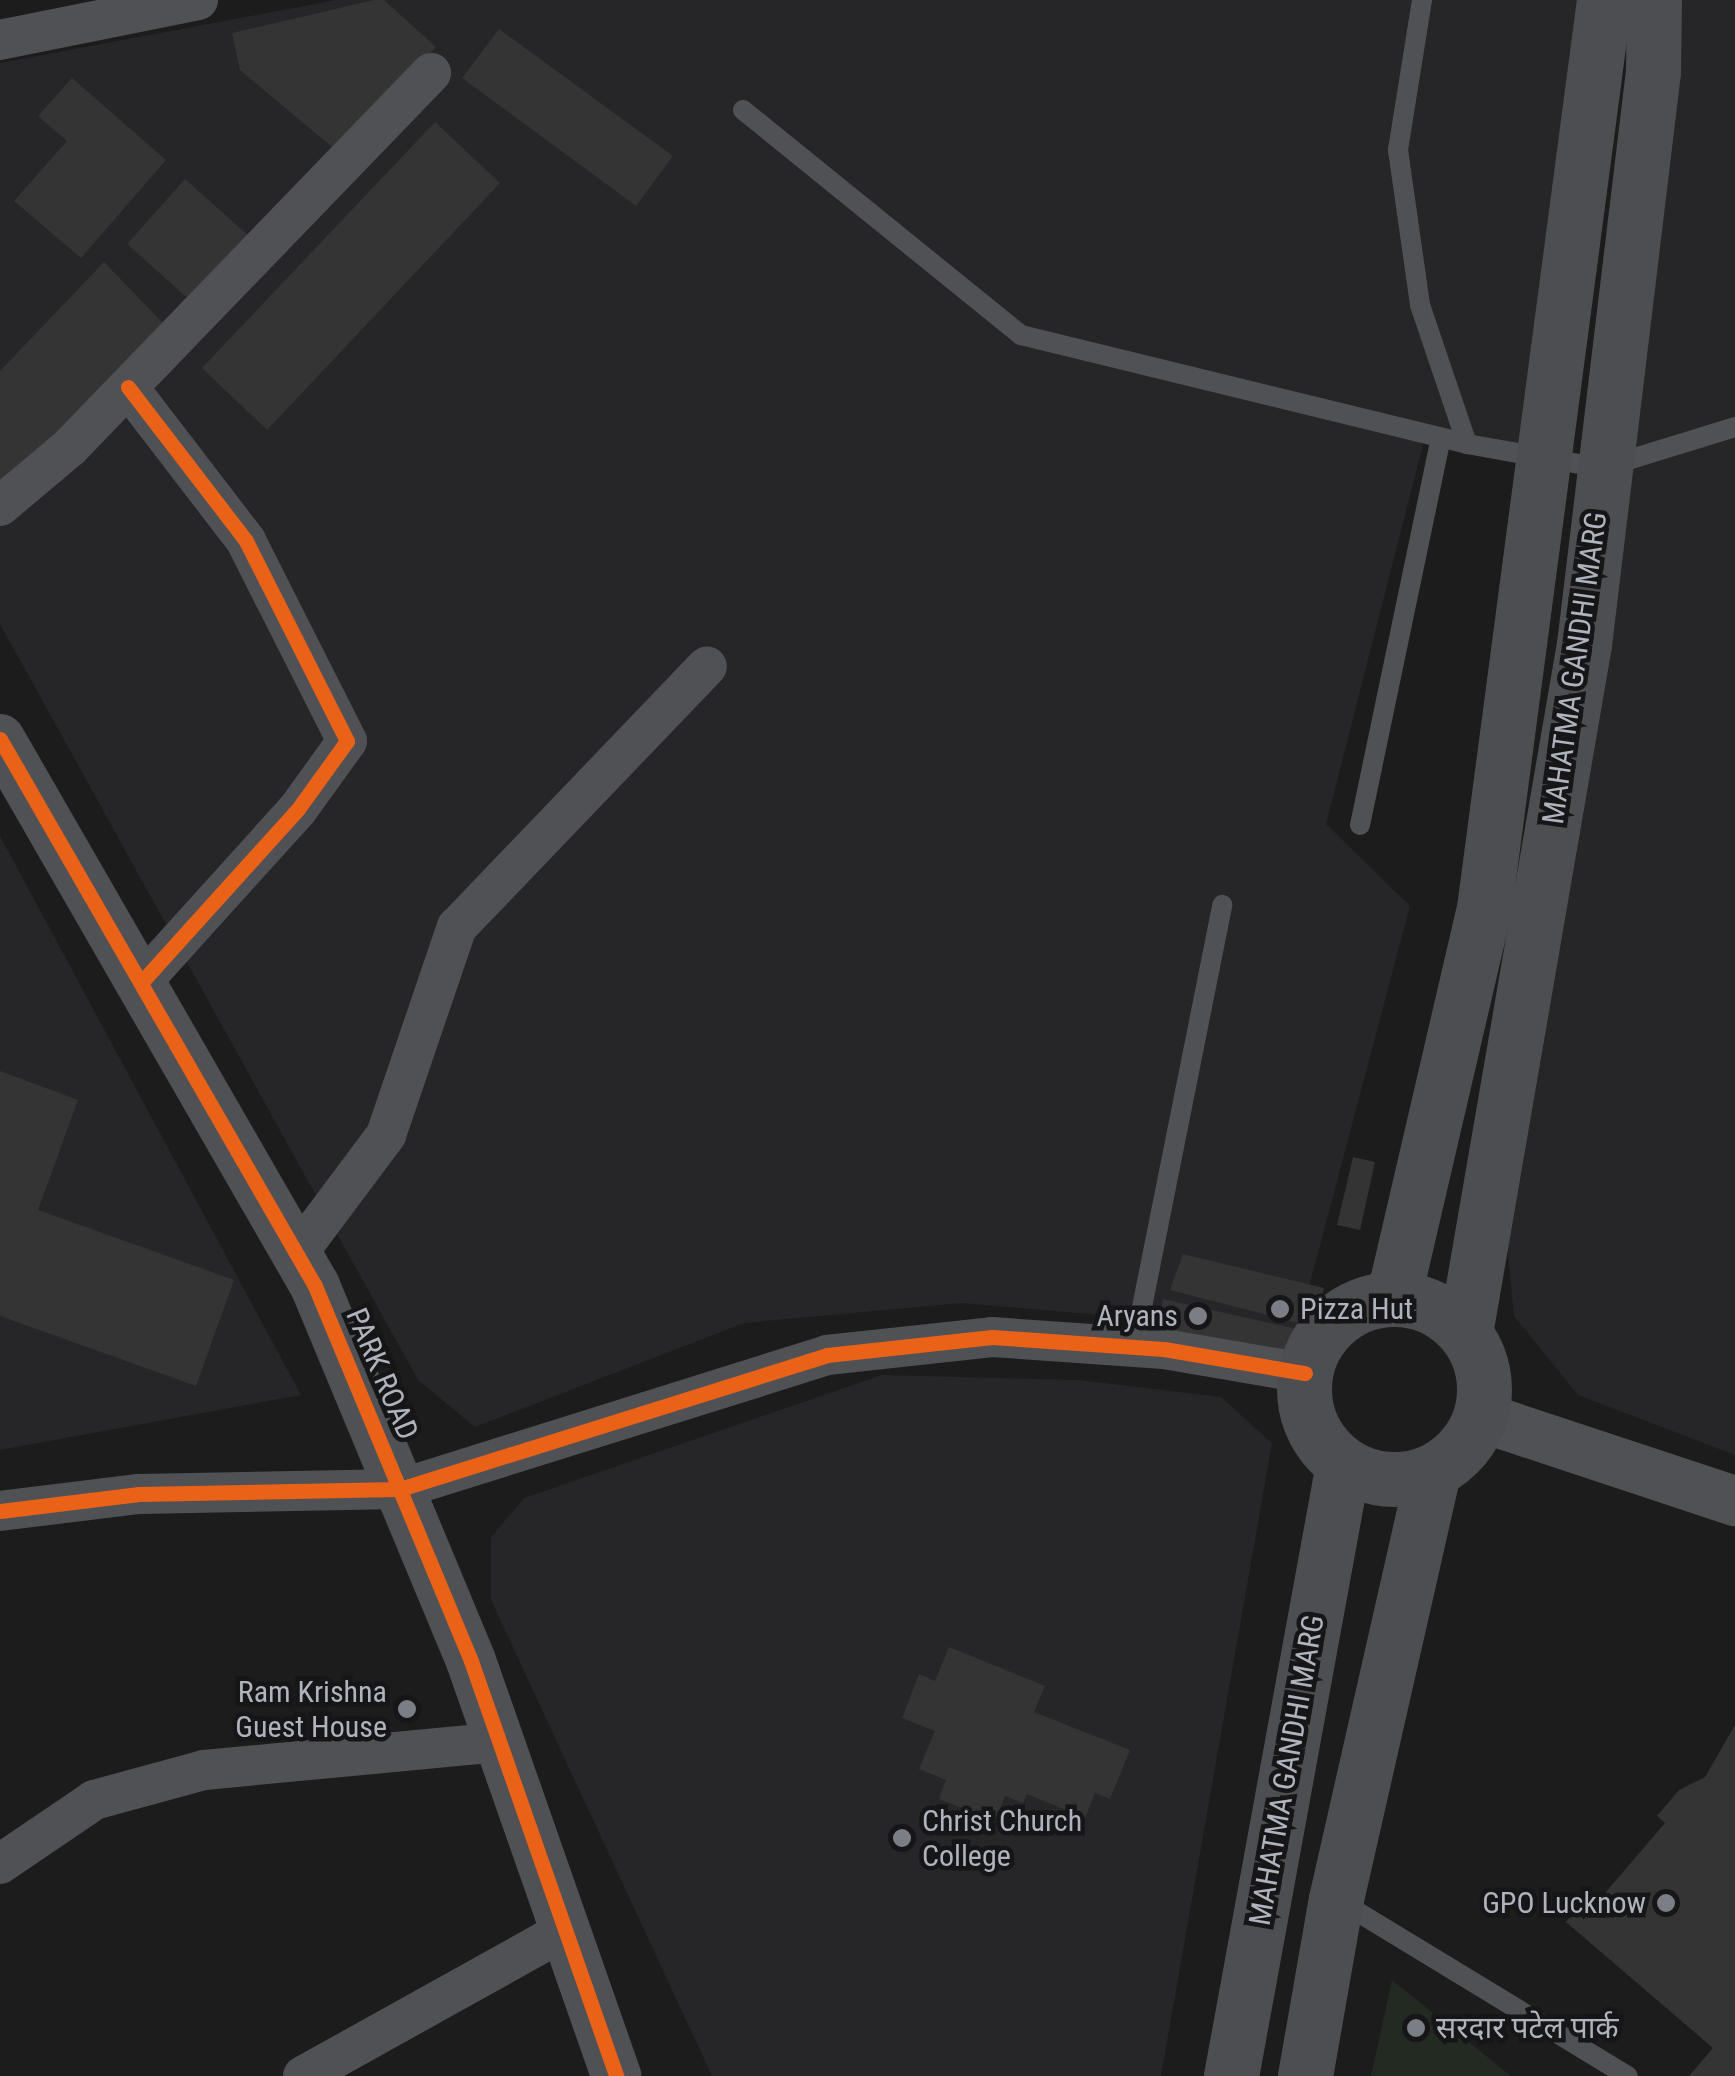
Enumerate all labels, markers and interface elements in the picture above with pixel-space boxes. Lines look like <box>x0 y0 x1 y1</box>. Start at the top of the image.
street label: MAHATMA GANDHI MARG <box>1535 510 1615 826</box>
place label: Pizza Hut <box>1300 1291 1413 1327</box>
place label: Aryans <box>1096 1298 1178 1334</box>
marker: Pizza Hut <box>1269 1298 1291 1320</box>
street label: PARK ROAD <box>338 1303 426 1445</box>
marker: Aryans <box>1187 1305 1209 1327</box>
street label: MAHATMA GANDHI MARG <box>1242 1612 1332 1928</box>
place label: Ram Krishna Guest House <box>235 1674 387 1744</box>
marker: Ram Krishna Guest House <box>396 1698 418 1720</box>
place label: Christ Church College <box>922 1803 1082 1874</box>
marker: Christ Church College <box>891 1827 913 1849</box>
place label: GPO Lucknow <box>1482 1885 1646 1921</box>
marker: GPO Lucknow <box>1655 1892 1677 1914</box>
place label: सरदार पटेल पार्क <box>1436 2010 1619 2046</box>
marker: सरदार पटेल पार्क <box>1405 2017 1427 2039</box>

